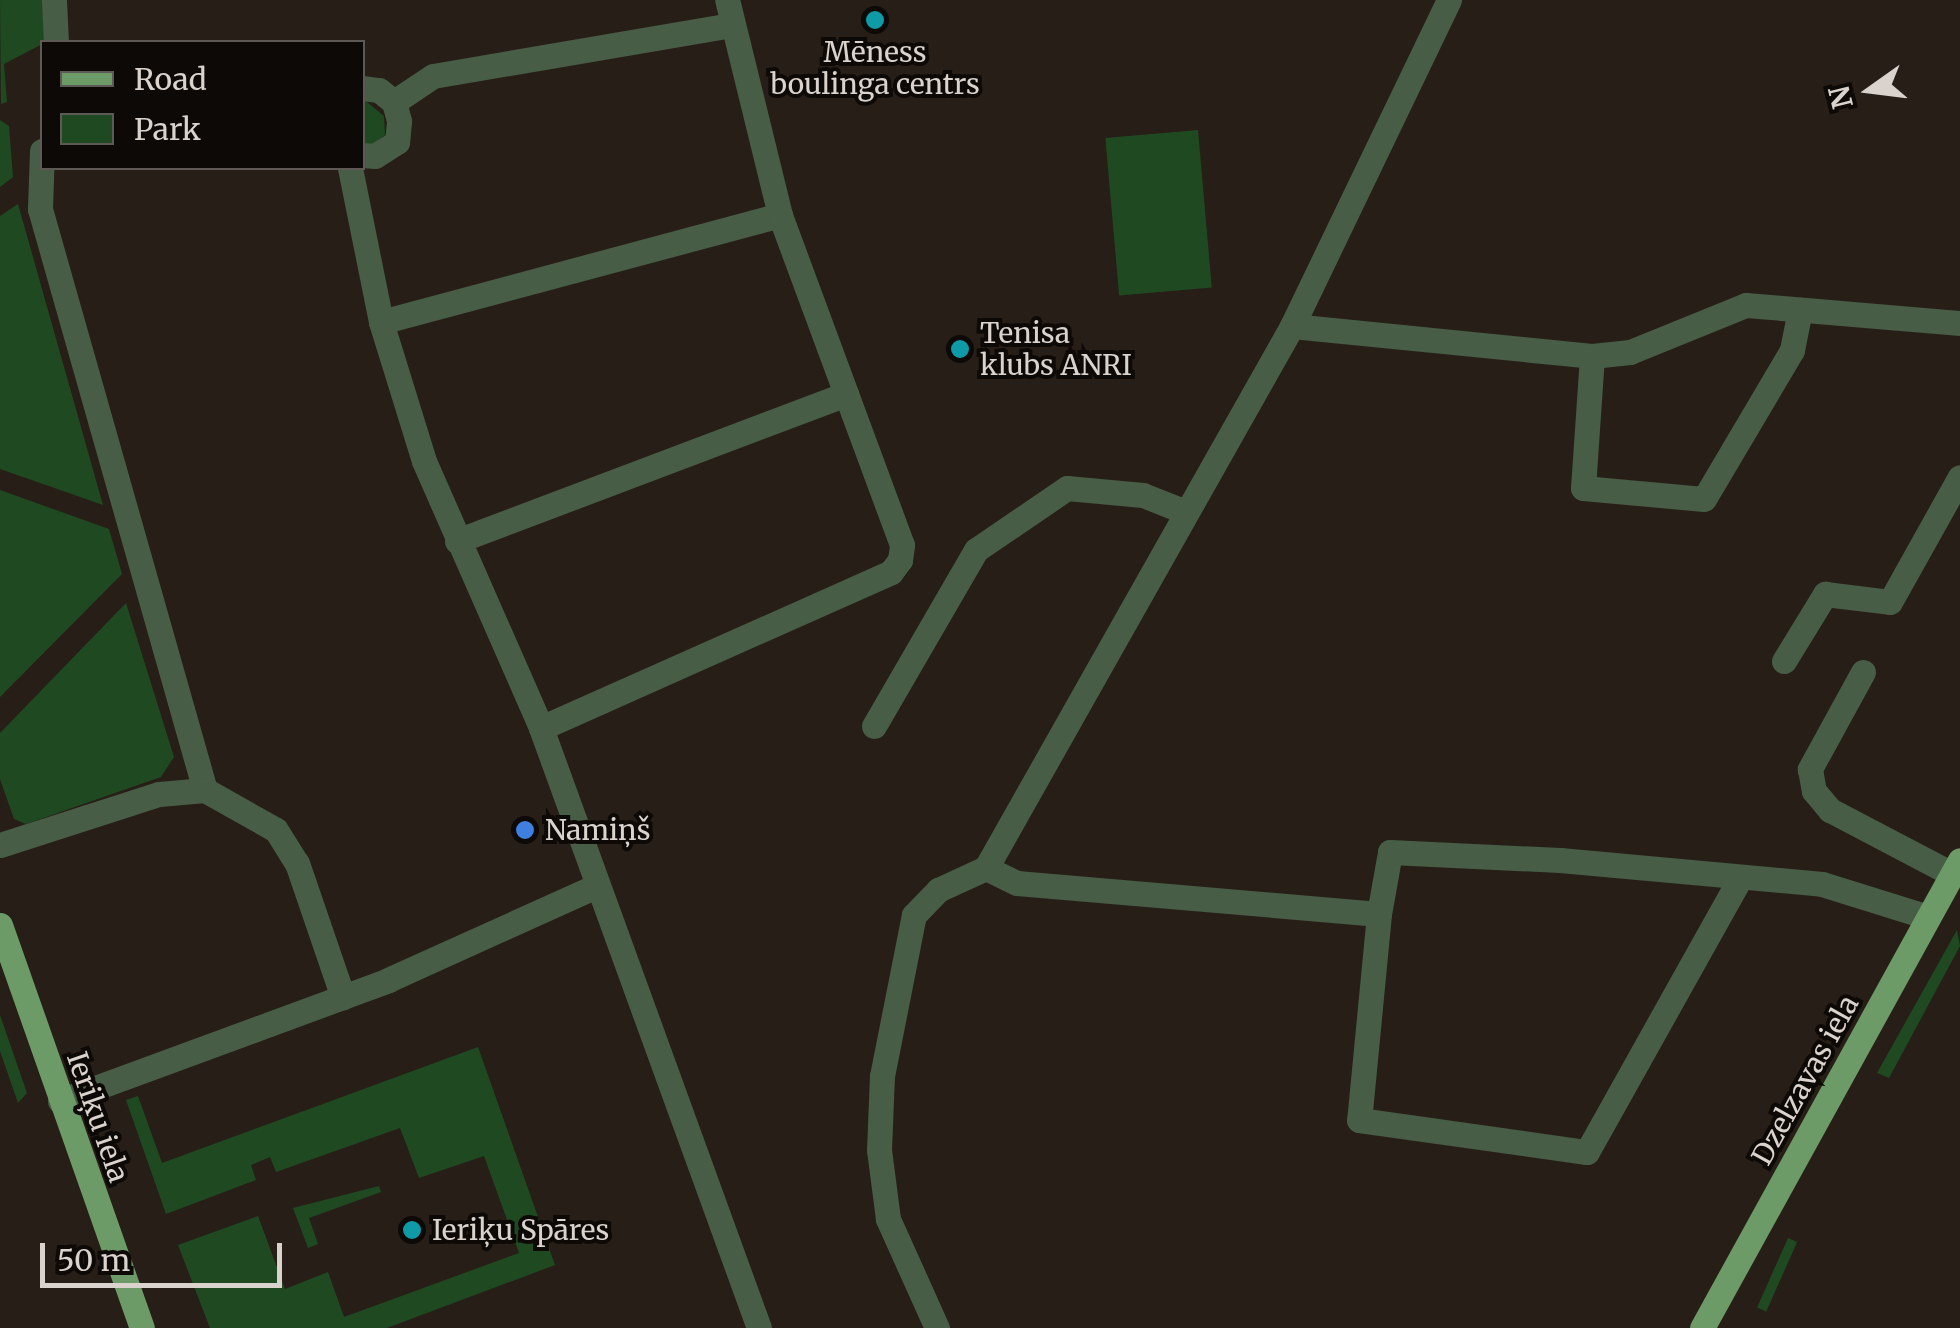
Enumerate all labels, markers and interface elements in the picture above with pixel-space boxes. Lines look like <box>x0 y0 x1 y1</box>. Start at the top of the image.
marker: Mēness boulinga centrs <box>864 9 886 31</box>
place label: Mēness boulinga centrs <box>770 35 980 101</box>
legend <box>40 40 365 170</box>
north arrow <box>1820 40 1920 140</box>
text: Road <box>134 60 207 98</box>
text: N <box>1821 82 1861 112</box>
text: Park <box>134 110 201 148</box>
place label: Tenisa klubs ANRI <box>980 316 1132 382</box>
marker: Tenisa klubs ANRI <box>949 338 971 360</box>
place label: Namiņš <box>545 813 650 847</box>
marker: Namiņš <box>514 819 536 841</box>
street label: Dzelzavas iela <box>1745 989 1865 1171</box>
street label: Ieriķu iela <box>60 1048 136 1186</box>
place label: Ieriķu Spāres <box>432 1213 609 1247</box>
marker: Ieriķu Spāres <box>401 1219 423 1241</box>
scale bar <box>45 1223 288 1285</box>
text: 50 m <box>57 1241 130 1279</box>

